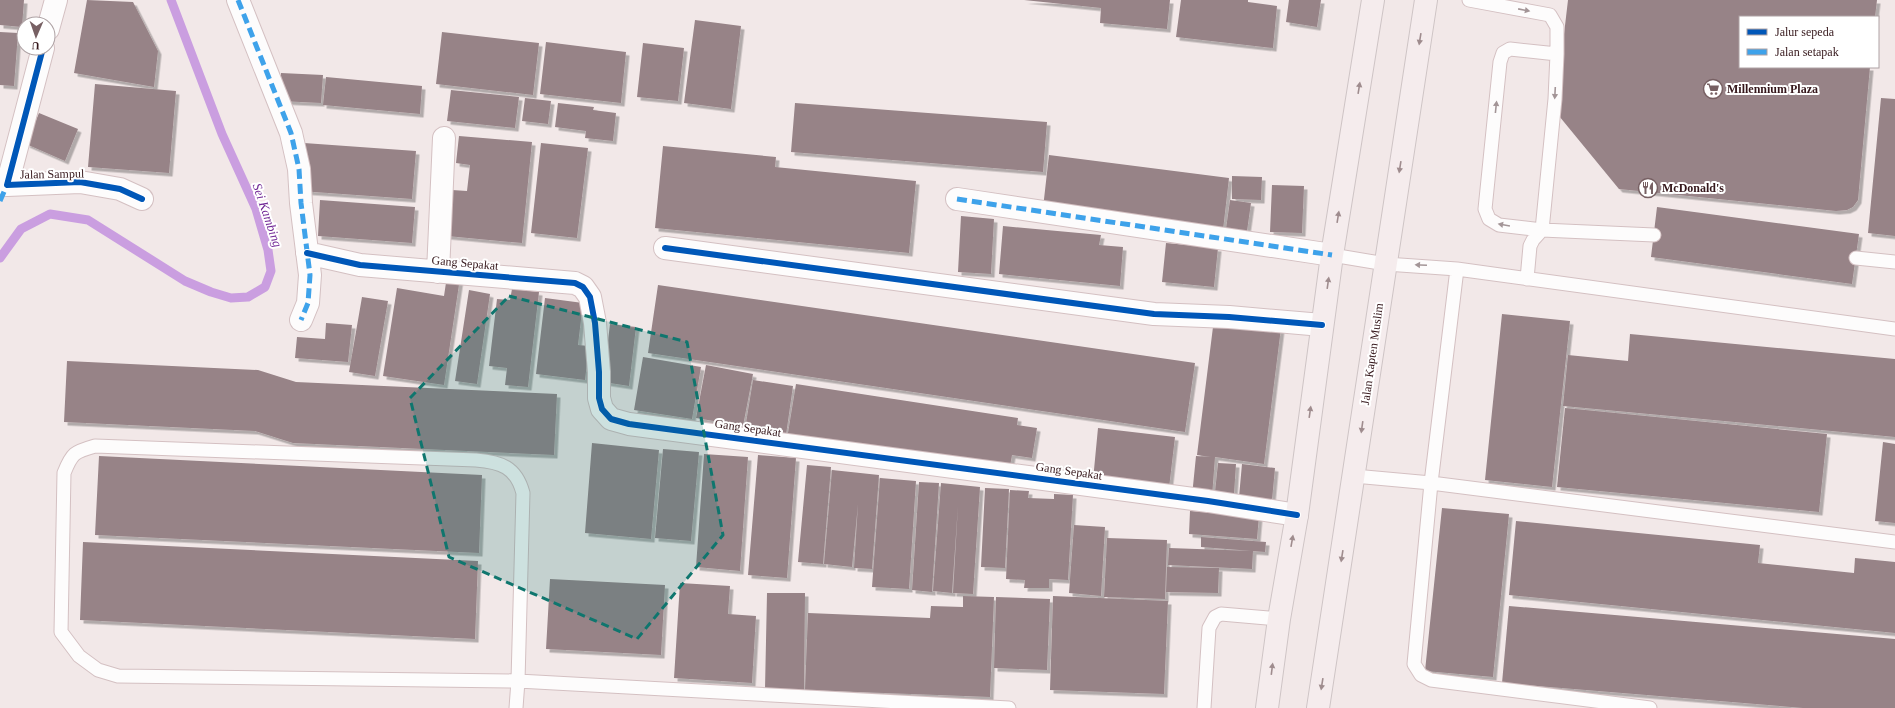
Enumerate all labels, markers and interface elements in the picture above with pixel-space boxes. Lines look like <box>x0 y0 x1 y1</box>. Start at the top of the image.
one-way arrow <box>1517 7 1530 13</box>
north arrow <box>16 16 56 56</box>
legend <box>1739 16 1879 68</box>
text: Jalur sepeda <box>1775 25 1835 39</box>
one-way arrow <box>1417 32 1423 45</box>
text: U <box>31 40 40 52</box>
text: Jalan setapak <box>1775 45 1839 59</box>
supermarket icon: Millennium Plaza <box>1702 78 1724 100</box>
one-way arrow <box>1356 82 1362 94</box>
place label: Millennium Plaza <box>1727 82 1818 96</box>
one-way arrow <box>1552 87 1559 99</box>
one-way arrow <box>1492 100 1499 113</box>
one-way arrow <box>1397 161 1403 173</box>
street label: Jalan Sampul <box>20 166 85 182</box>
restaurant icon: McDonald's <box>1637 177 1659 199</box>
water label: Sei Kambing <box>250 181 286 250</box>
place label: McDonald's <box>1662 181 1724 195</box>
one-way arrow <box>1336 211 1342 223</box>
one-way arrow <box>1498 222 1510 228</box>
street label: Gang Sepakat <box>431 253 500 273</box>
one-way arrow <box>1415 262 1427 269</box>
one-way arrow <box>1325 277 1331 290</box>
street label: Jalan Kapten Muslim <box>1358 302 1386 406</box>
one-way arrow <box>1307 406 1314 418</box>
street label: Gang Sepakat <box>714 416 783 440</box>
one-way arrow <box>1359 421 1365 433</box>
street label: Gang Sepakat <box>1035 459 1104 483</box>
one-way arrow <box>1289 535 1295 547</box>
one-way arrow <box>1339 550 1345 562</box>
one-way arrow <box>1269 663 1275 675</box>
one-way arrow <box>1319 678 1325 690</box>

